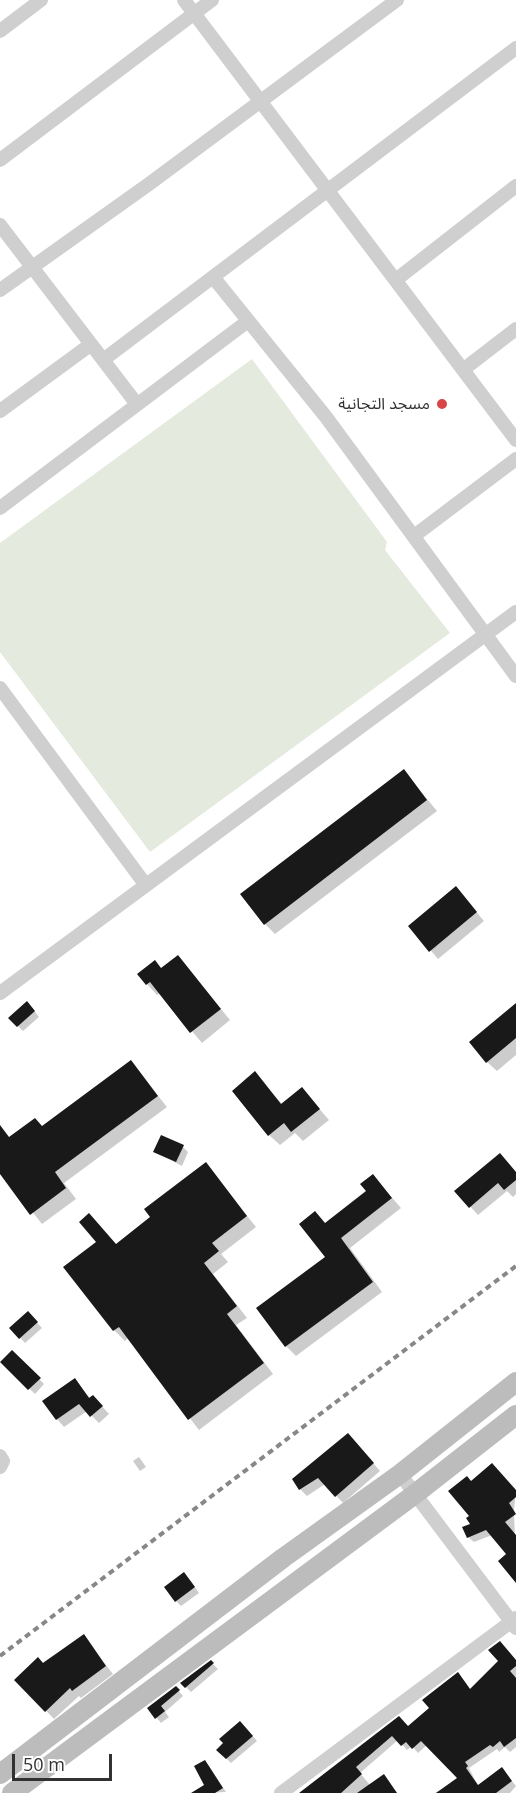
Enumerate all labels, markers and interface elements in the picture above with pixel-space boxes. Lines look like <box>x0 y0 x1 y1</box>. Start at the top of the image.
place label: مسجد التجانية <box>338 394 430 414</box>
marker: مسجد التجانية <box>435 397 449 411</box>
scale bar <box>15 1742 116 1780</box>
text: 50 m <box>23 1752 65 1776</box>

